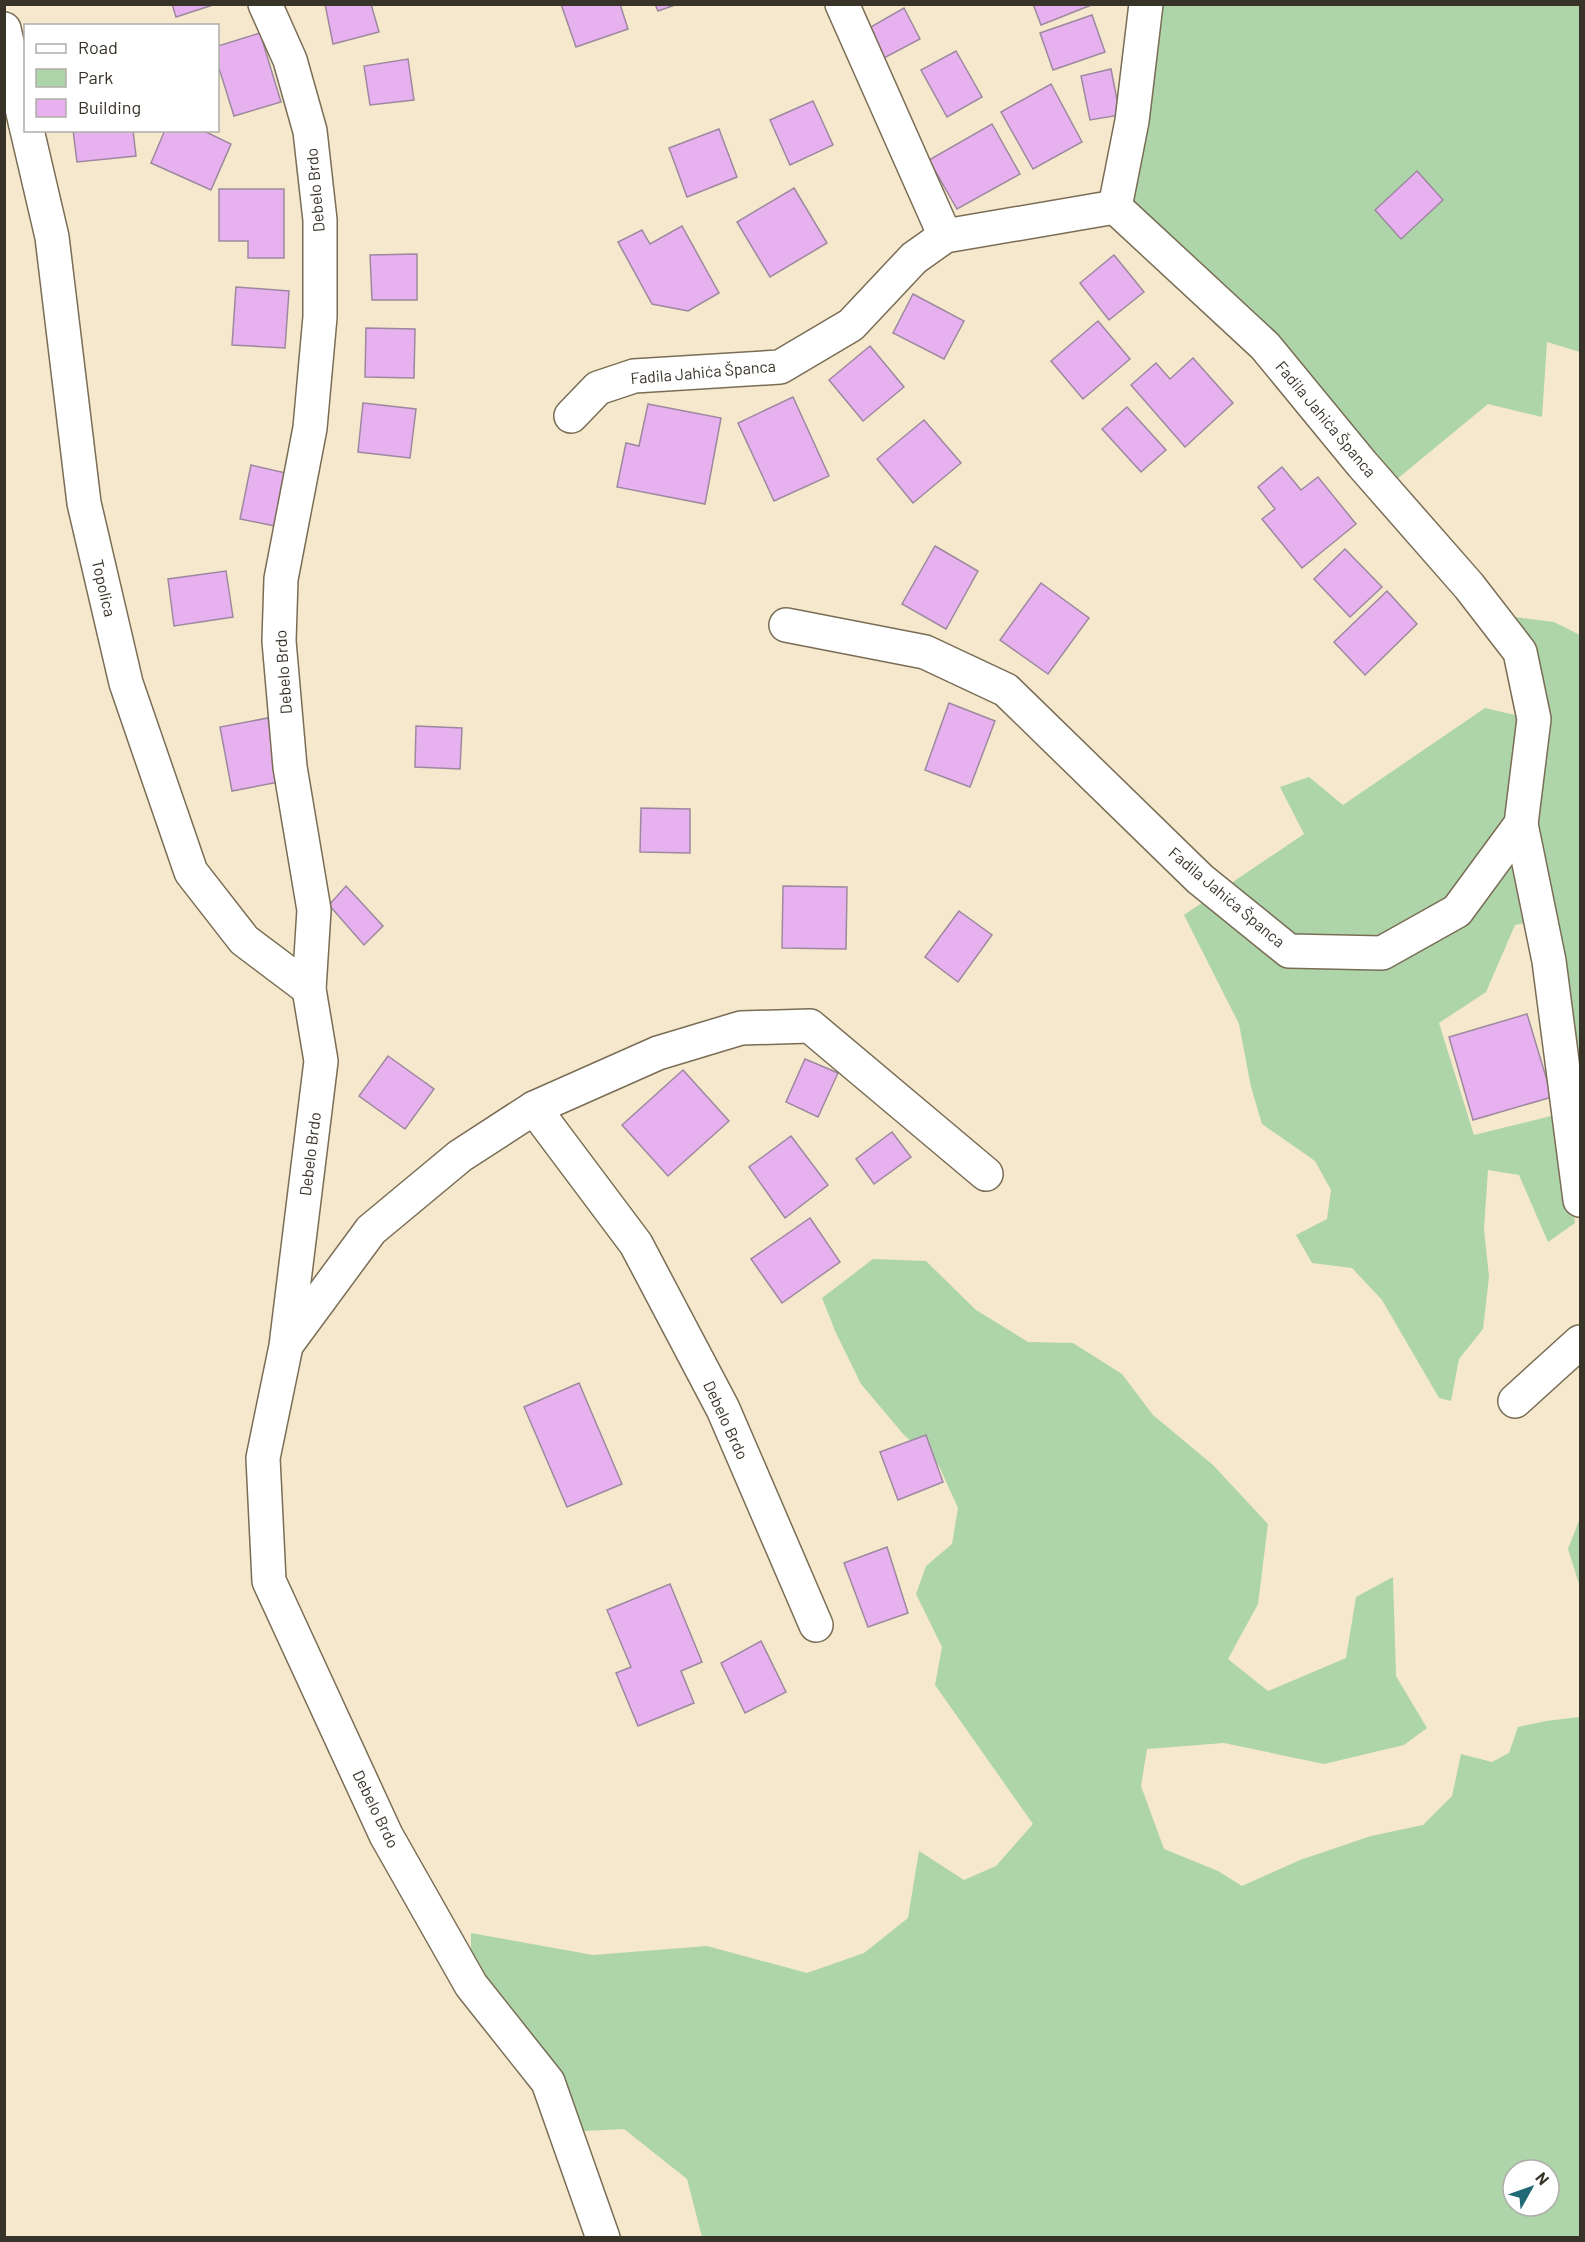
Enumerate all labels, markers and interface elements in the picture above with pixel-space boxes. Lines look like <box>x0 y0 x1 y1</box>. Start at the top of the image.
legend <box>24 24 219 132</box>
text: Road <box>78 36 118 58</box>
text: Park <box>78 66 113 88</box>
text: Building <box>78 96 141 118</box>
street label: Debelo Brdo <box>301 147 328 233</box>
street label: Fadila Jahića Španca <box>630 356 776 387</box>
street label: Fadila Jahića Španca <box>1272 357 1381 481</box>
street label: Topolica <box>89 557 120 618</box>
street label: Debelo Brdo <box>270 629 295 715</box>
street label: Fadila Jahića Španca <box>1165 842 1289 951</box>
street label: Debelo Brdo <box>295 1111 324 1197</box>
street label: Debelo Brdo <box>700 1378 753 1462</box>
street label: Debelo Brdo <box>349 1767 403 1851</box>
north arrow <box>1501 2158 1561 2218</box>
text: N <box>1532 2168 1554 2188</box>

